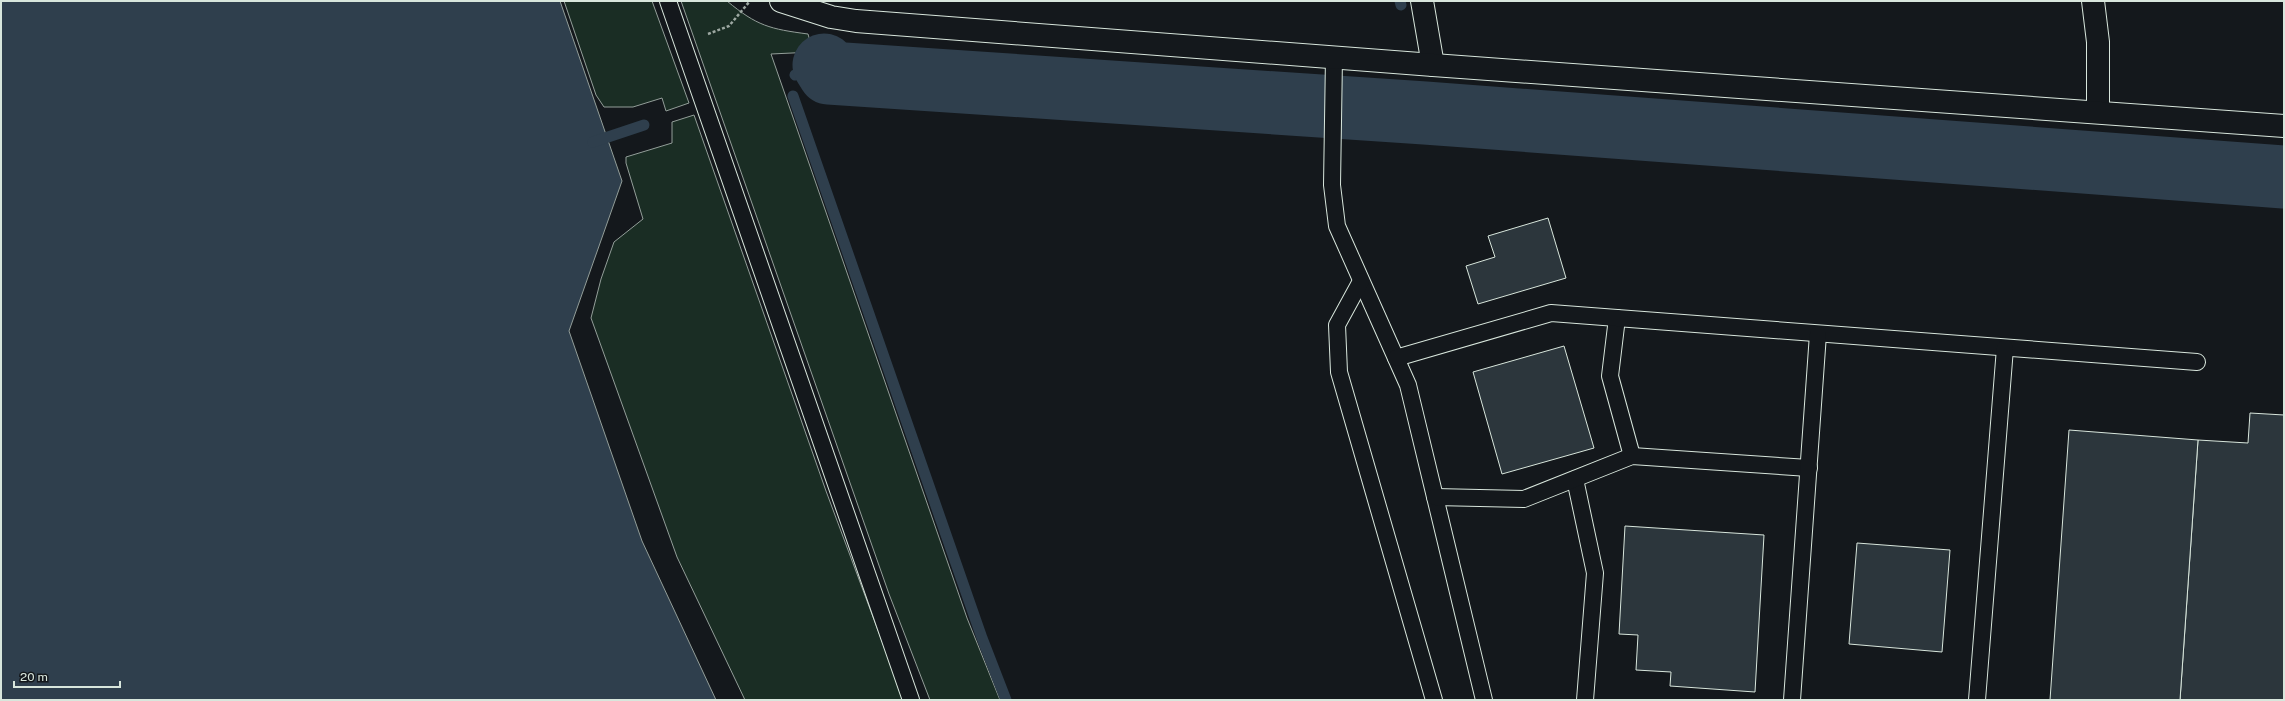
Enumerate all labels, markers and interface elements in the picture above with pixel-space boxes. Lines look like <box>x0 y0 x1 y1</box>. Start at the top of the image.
scale bar <box>14 663 120 689</box>
text: 20 m <box>20 670 48 684</box>

